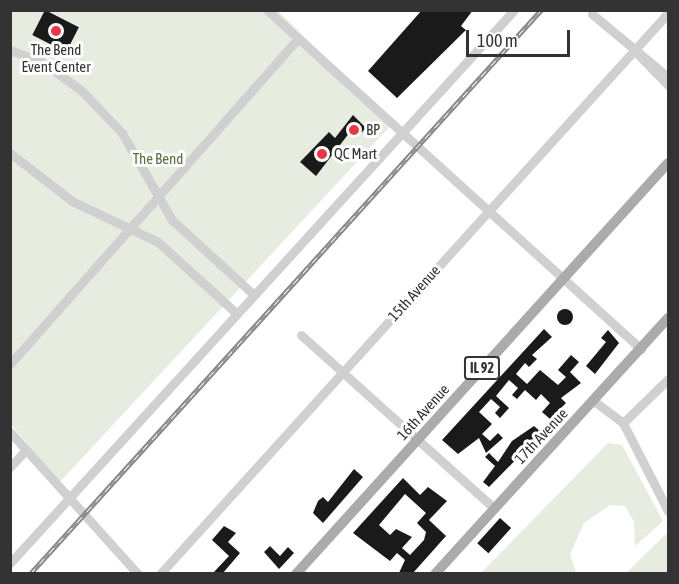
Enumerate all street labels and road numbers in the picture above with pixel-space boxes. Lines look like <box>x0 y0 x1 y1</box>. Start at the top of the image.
street label: 15th Avenue <box>384 261 444 325</box>
road number: IL 92 <box>462 357 502 379</box>
street label: 16th Avenue <box>393 380 453 444</box>
street label: 17th Avenue <box>511 405 571 467</box>

